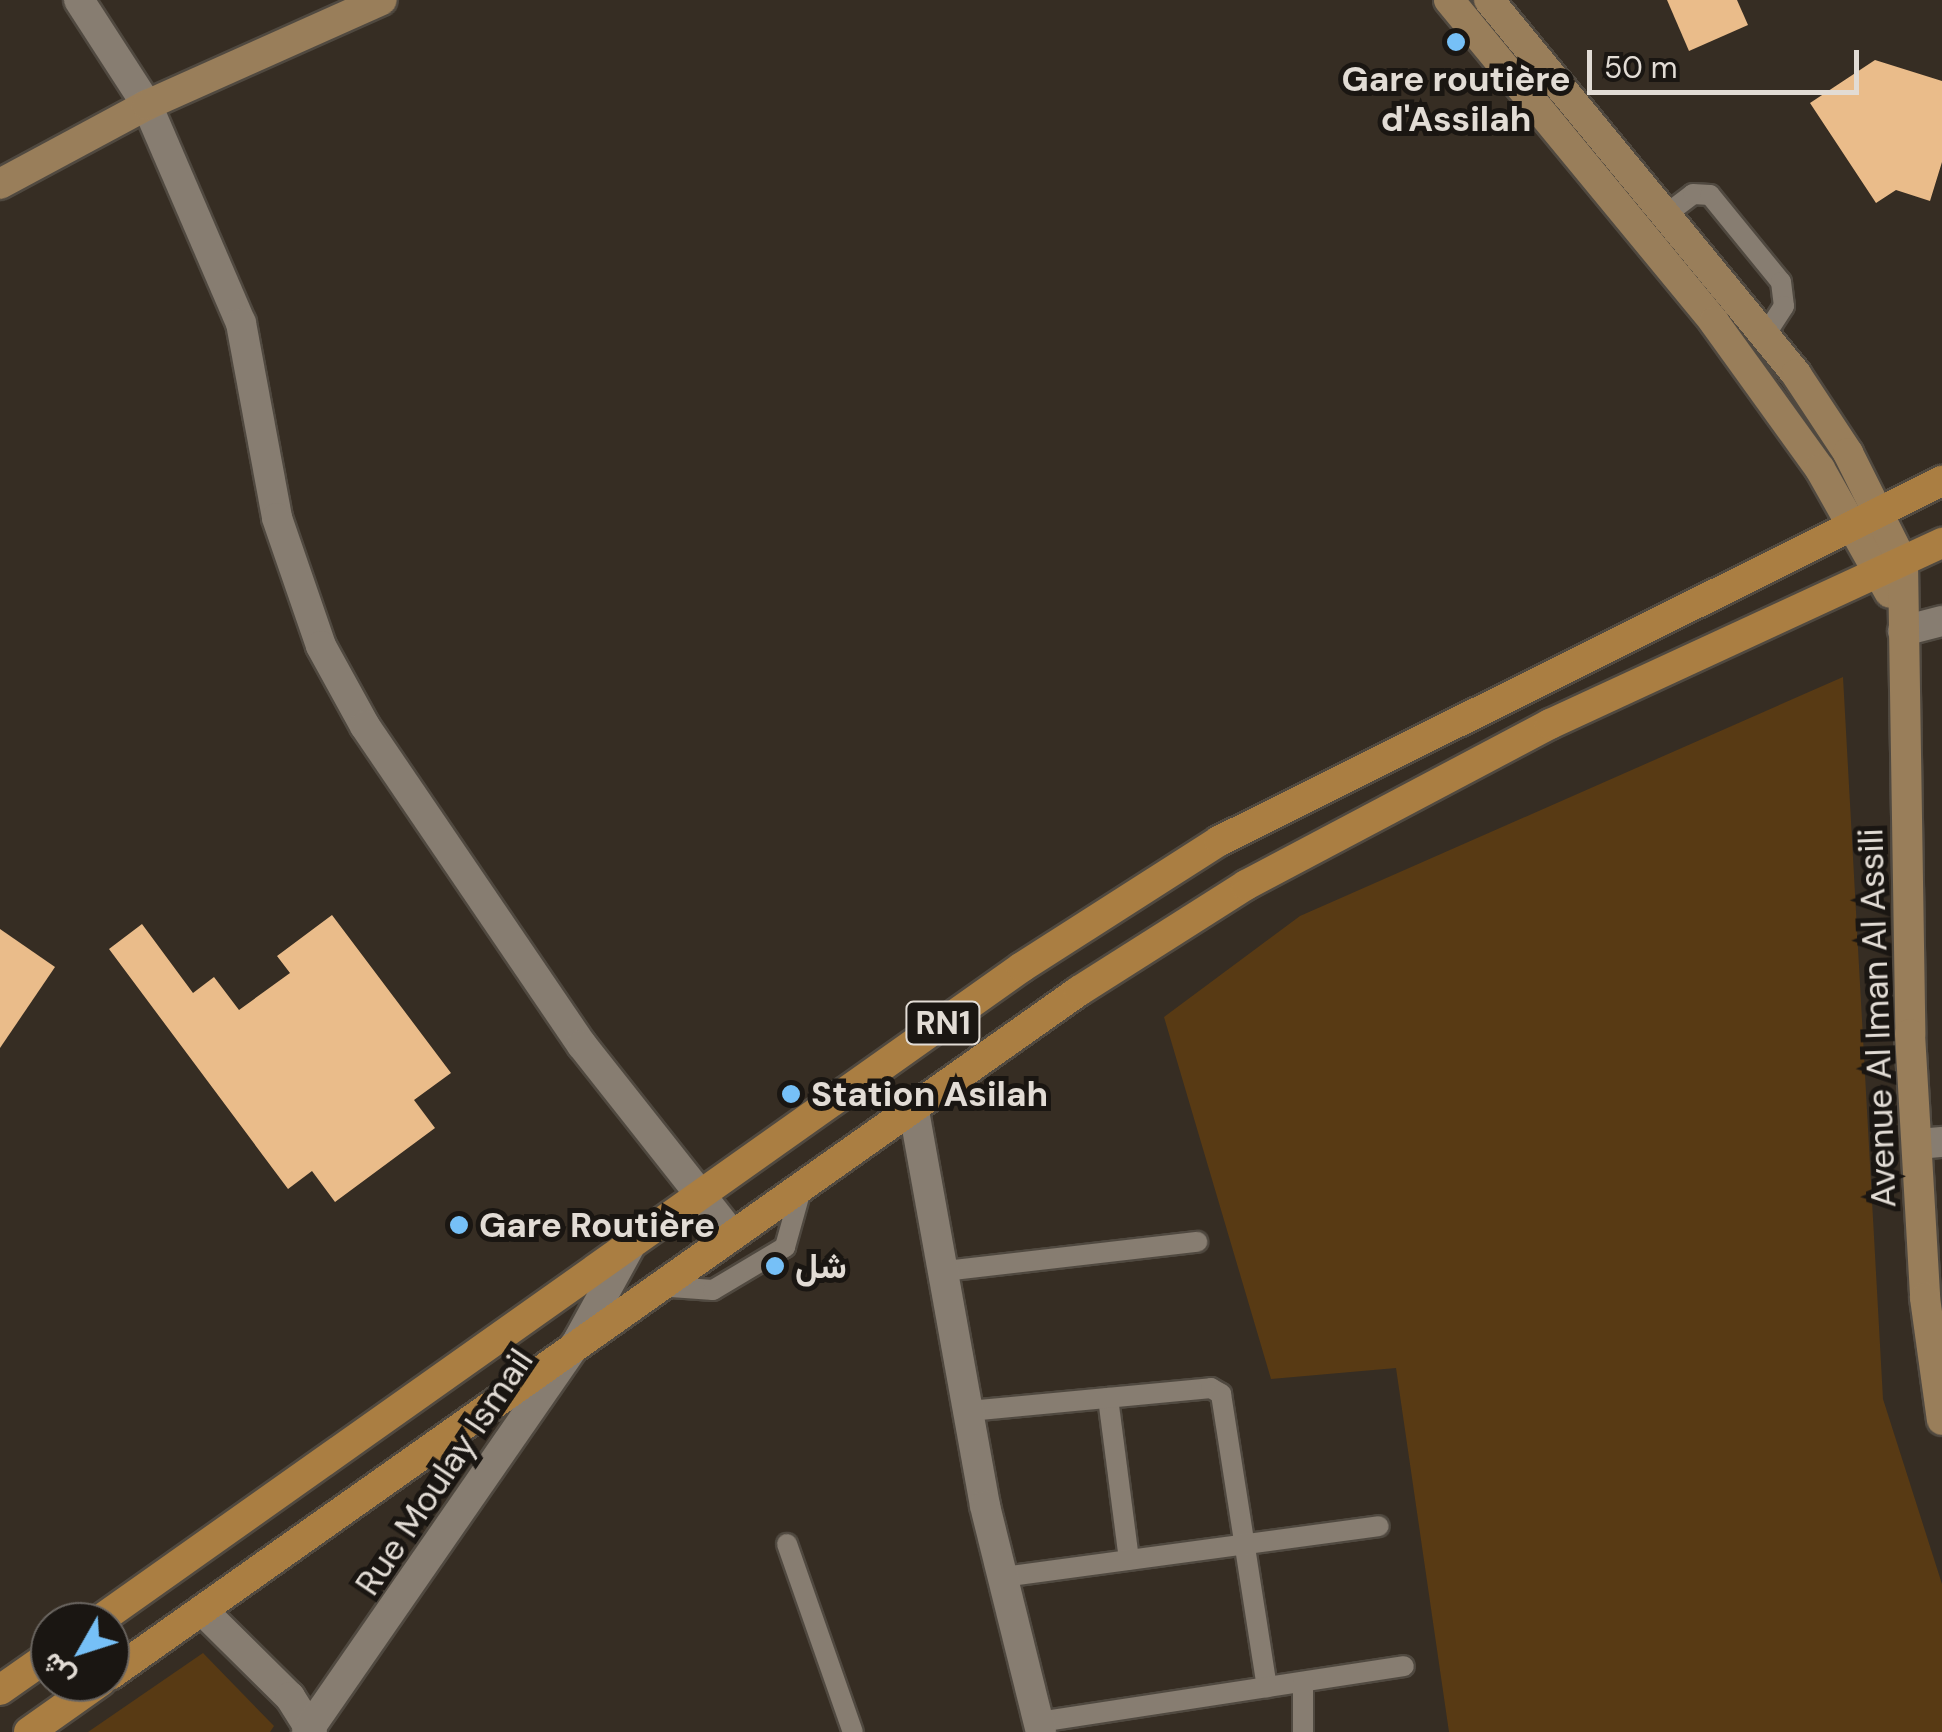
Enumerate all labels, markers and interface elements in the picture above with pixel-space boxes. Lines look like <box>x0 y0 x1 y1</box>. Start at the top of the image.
scale bar <box>1592 30 1864 92</box>
marker: Gare routière d'Assilah <box>1445 31 1467 53</box>
text: 50 m <box>1604 48 1678 87</box>
place label: Gare routière d'Assilah <box>1342 58 1570 140</box>
street label: Avenue Al Iman Al Assili <box>1849 828 1905 1208</box>
road number: RN1 <box>903 996 983 1050</box>
place label: Station Asilah <box>811 1073 1048 1115</box>
marker: Station Asilah <box>780 1083 802 1105</box>
place label: Gare Routière <box>479 1204 715 1246</box>
marker: Gare Routière <box>448 1214 470 1236</box>
place label: شل <box>795 1245 847 1287</box>
marker: شل <box>764 1255 786 1277</box>
street label: Rue Moulay Ismail <box>346 1341 542 1603</box>
north arrow <box>30 1602 130 1702</box>
text: ش <box>33 1645 83 1695</box>

